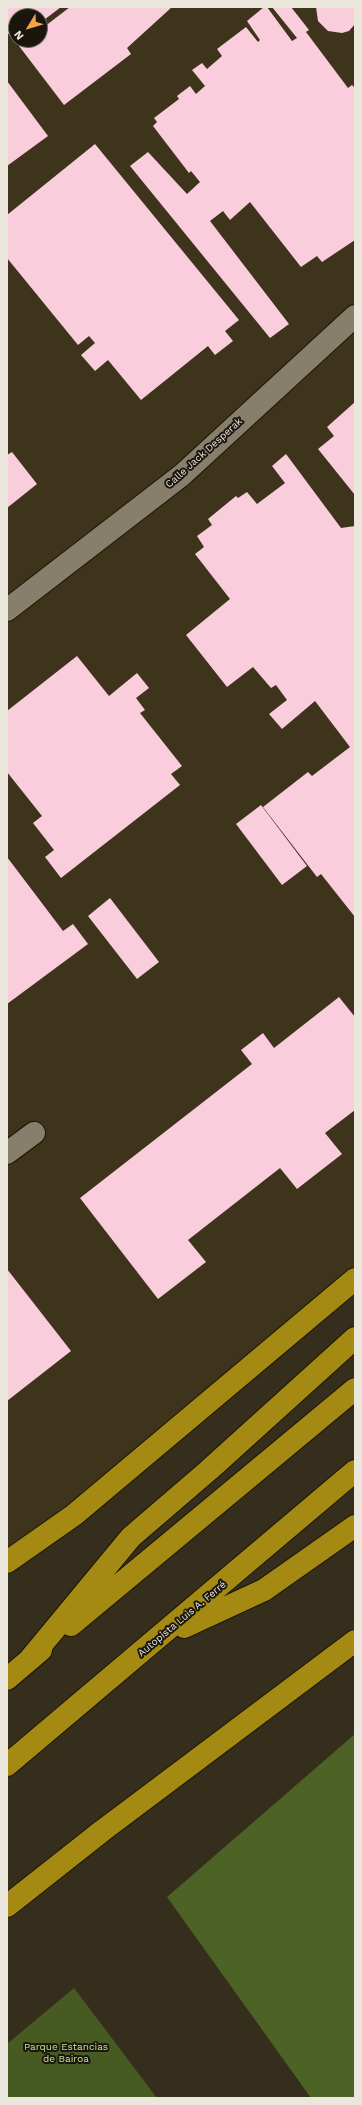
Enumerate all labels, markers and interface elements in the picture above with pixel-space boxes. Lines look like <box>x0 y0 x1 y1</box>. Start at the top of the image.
north arrow <box>8 8 48 48</box>
text: N <box>11 28 27 42</box>
street label: Calle Jack Desperak <box>163 415 245 491</box>
street label: Autopista Luis A. Ferré <box>135 1579 229 1659</box>
park label: Parque Estancias de Bairoa <box>24 2041 108 2064</box>

